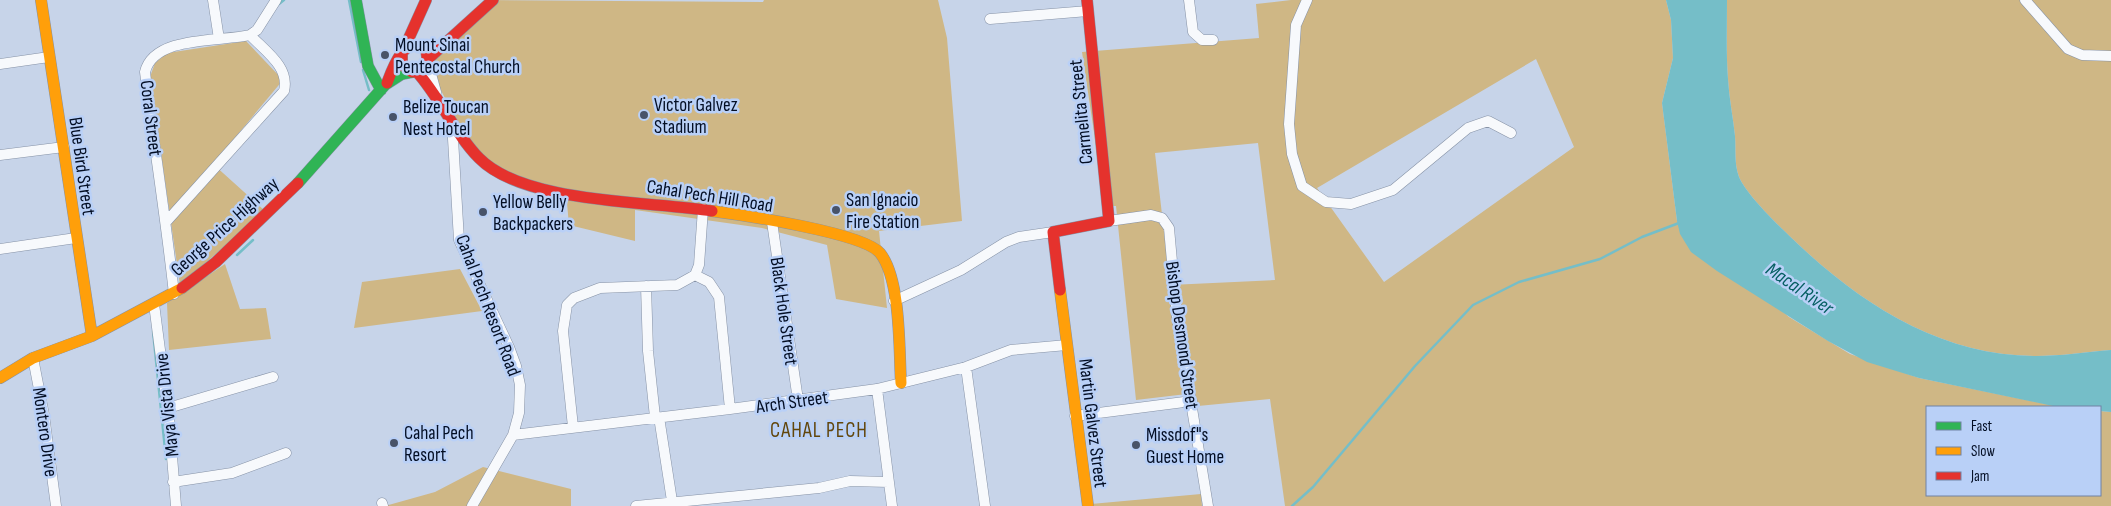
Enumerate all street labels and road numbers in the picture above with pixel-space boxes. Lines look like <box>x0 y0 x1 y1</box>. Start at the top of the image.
street label: Carmelita Street <box>1065 58 1098 165</box>
street label: Coral Street <box>134 79 167 158</box>
street label: Blue Bird Street <box>63 116 100 217</box>
street label: George Price Highway <box>166 172 284 282</box>
street label: Cahal Pech Hill Road <box>645 175 775 218</box>
street label: Cahal Pech Resort Road <box>450 232 525 380</box>
street label: Black Hole Street <box>765 256 803 367</box>
street label: Bishop Desmond Street <box>1160 260 1203 411</box>
street label: Maya Vista Drive <box>151 352 184 458</box>
street label: Martin Galvez Street <box>1073 357 1112 489</box>
street label: Montero Drive <box>27 386 62 478</box>
street label: Arch Street <box>754 386 830 419</box>

